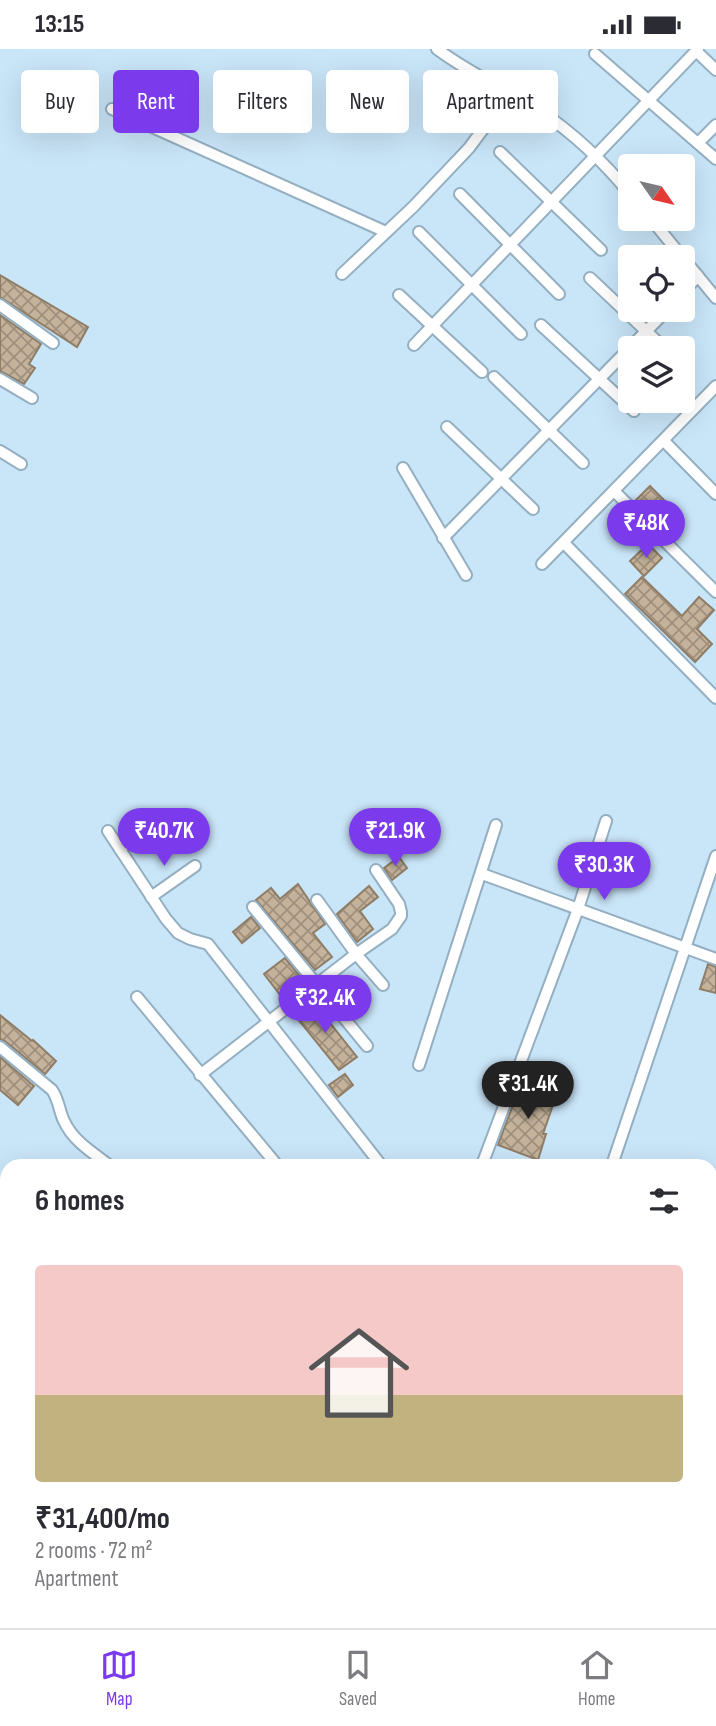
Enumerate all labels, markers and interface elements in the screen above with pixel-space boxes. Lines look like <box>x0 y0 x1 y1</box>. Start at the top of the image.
text: 13:15 <box>35 9 84 40</box>
chip: Buy <box>21 70 99 133</box>
chip: Rent <box>113 70 199 133</box>
chip: Filters <box>213 70 312 133</box>
chip: New <box>326 70 409 133</box>
chip: Apartment <box>423 70 558 133</box>
north arrow <box>618 154 695 231</box>
map controls <box>618 154 695 413</box>
button: locate <box>618 245 695 322</box>
button: layers <box>618 336 695 413</box>
pin: ₹48K <box>605 501 687 560</box>
text: ₹48K <box>623 509 669 537</box>
pin: ₹40.7K <box>107 809 221 868</box>
pin: ₹21.9K <box>338 809 452 868</box>
text: ₹40.7K <box>134 817 194 845</box>
text: ₹21.9K <box>365 817 425 845</box>
pin: ₹30.3K <box>547 843 661 902</box>
text: ₹30.3K <box>574 851 634 879</box>
pin: ₹32.4K <box>268 975 382 1035</box>
text: ₹32.4K <box>295 984 355 1012</box>
pin: ₹31.4K <box>471 1061 585 1121</box>
text: ₹31.4K <box>498 1070 558 1098</box>
icon: filters <box>645 1182 683 1220</box>
text: 6 homes <box>35 1183 124 1219</box>
icon: home <box>296 1310 422 1436</box>
text: ₹31,400/mo <box>35 1501 170 1537</box>
text: 2 rooms · 72 m² <box>35 1537 153 1565</box>
text: Apartment <box>35 1565 119 1593</box>
tab: Map <box>100 1646 138 1711</box>
tab: Saved <box>339 1646 377 1711</box>
tab: Home <box>578 1646 616 1711</box>

